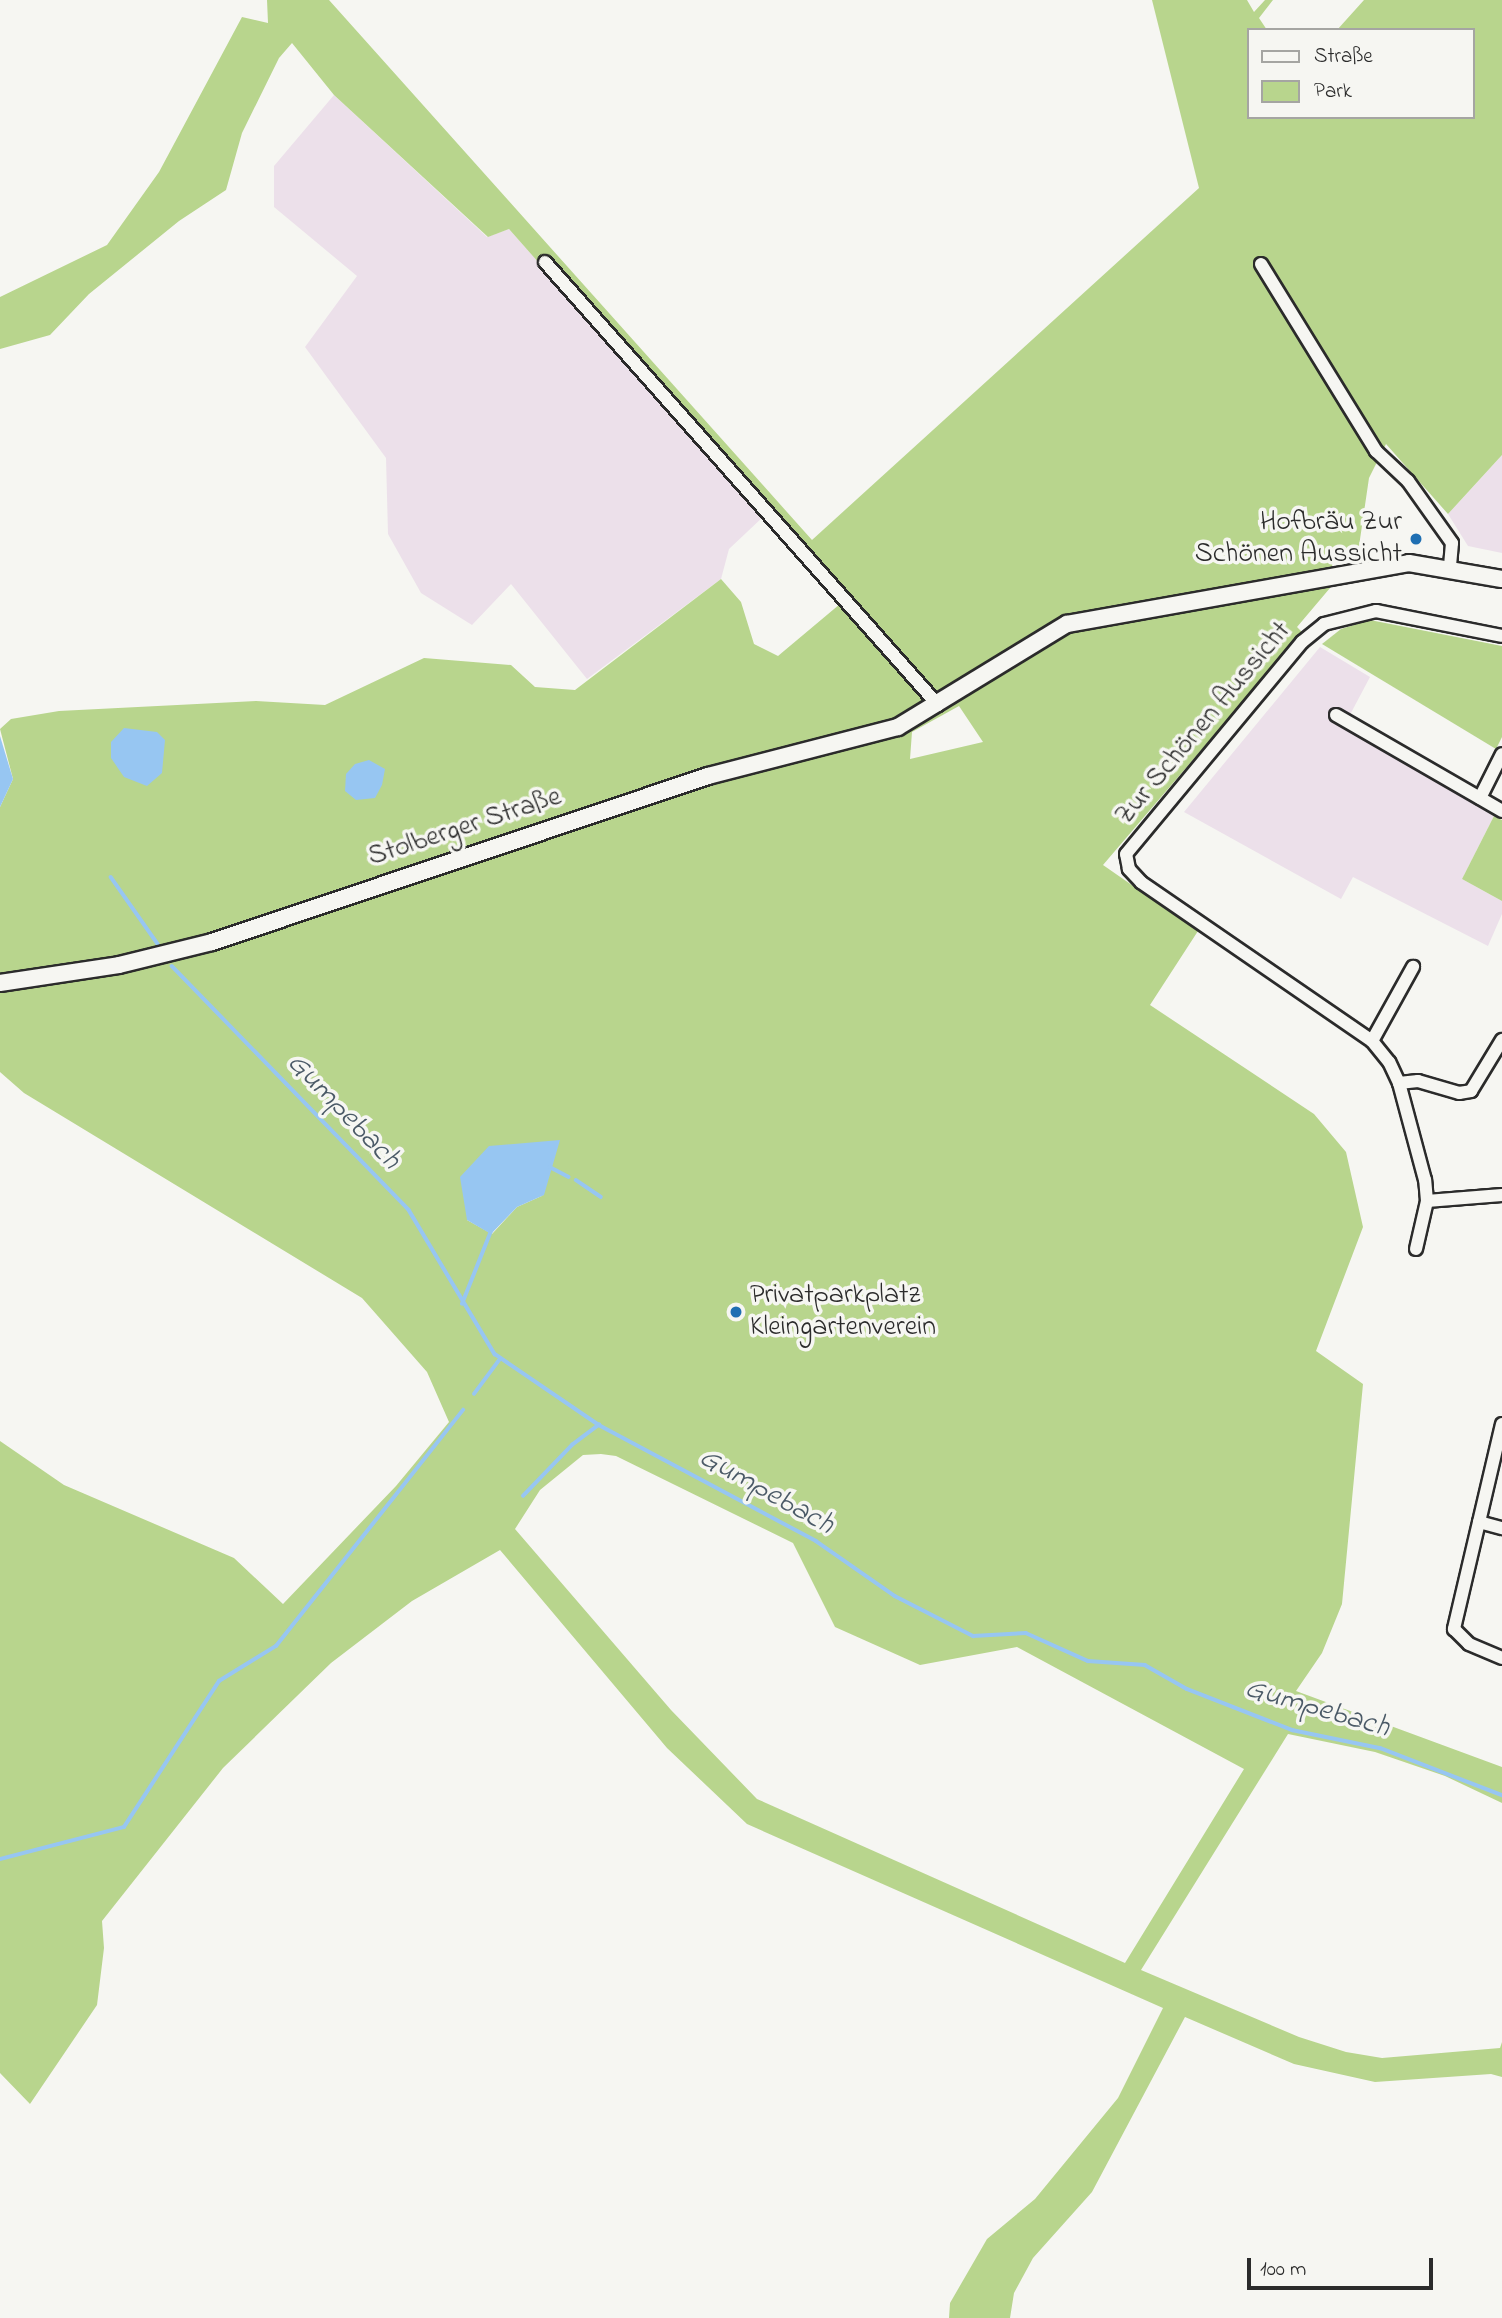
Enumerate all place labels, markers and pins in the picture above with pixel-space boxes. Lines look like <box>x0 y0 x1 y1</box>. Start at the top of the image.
place label: Hofbräu Zur Schönen Aussicht <box>1195 506 1402 572</box>
marker: Hofbräu Zur Schönen Aussicht <box>1408 531 1424 547</box>
place label: Privatparkplatz Kleingartenverein <box>750 1279 936 1345</box>
marker: Privatparkplatz Kleingartenverein <box>728 1304 744 1320</box>

